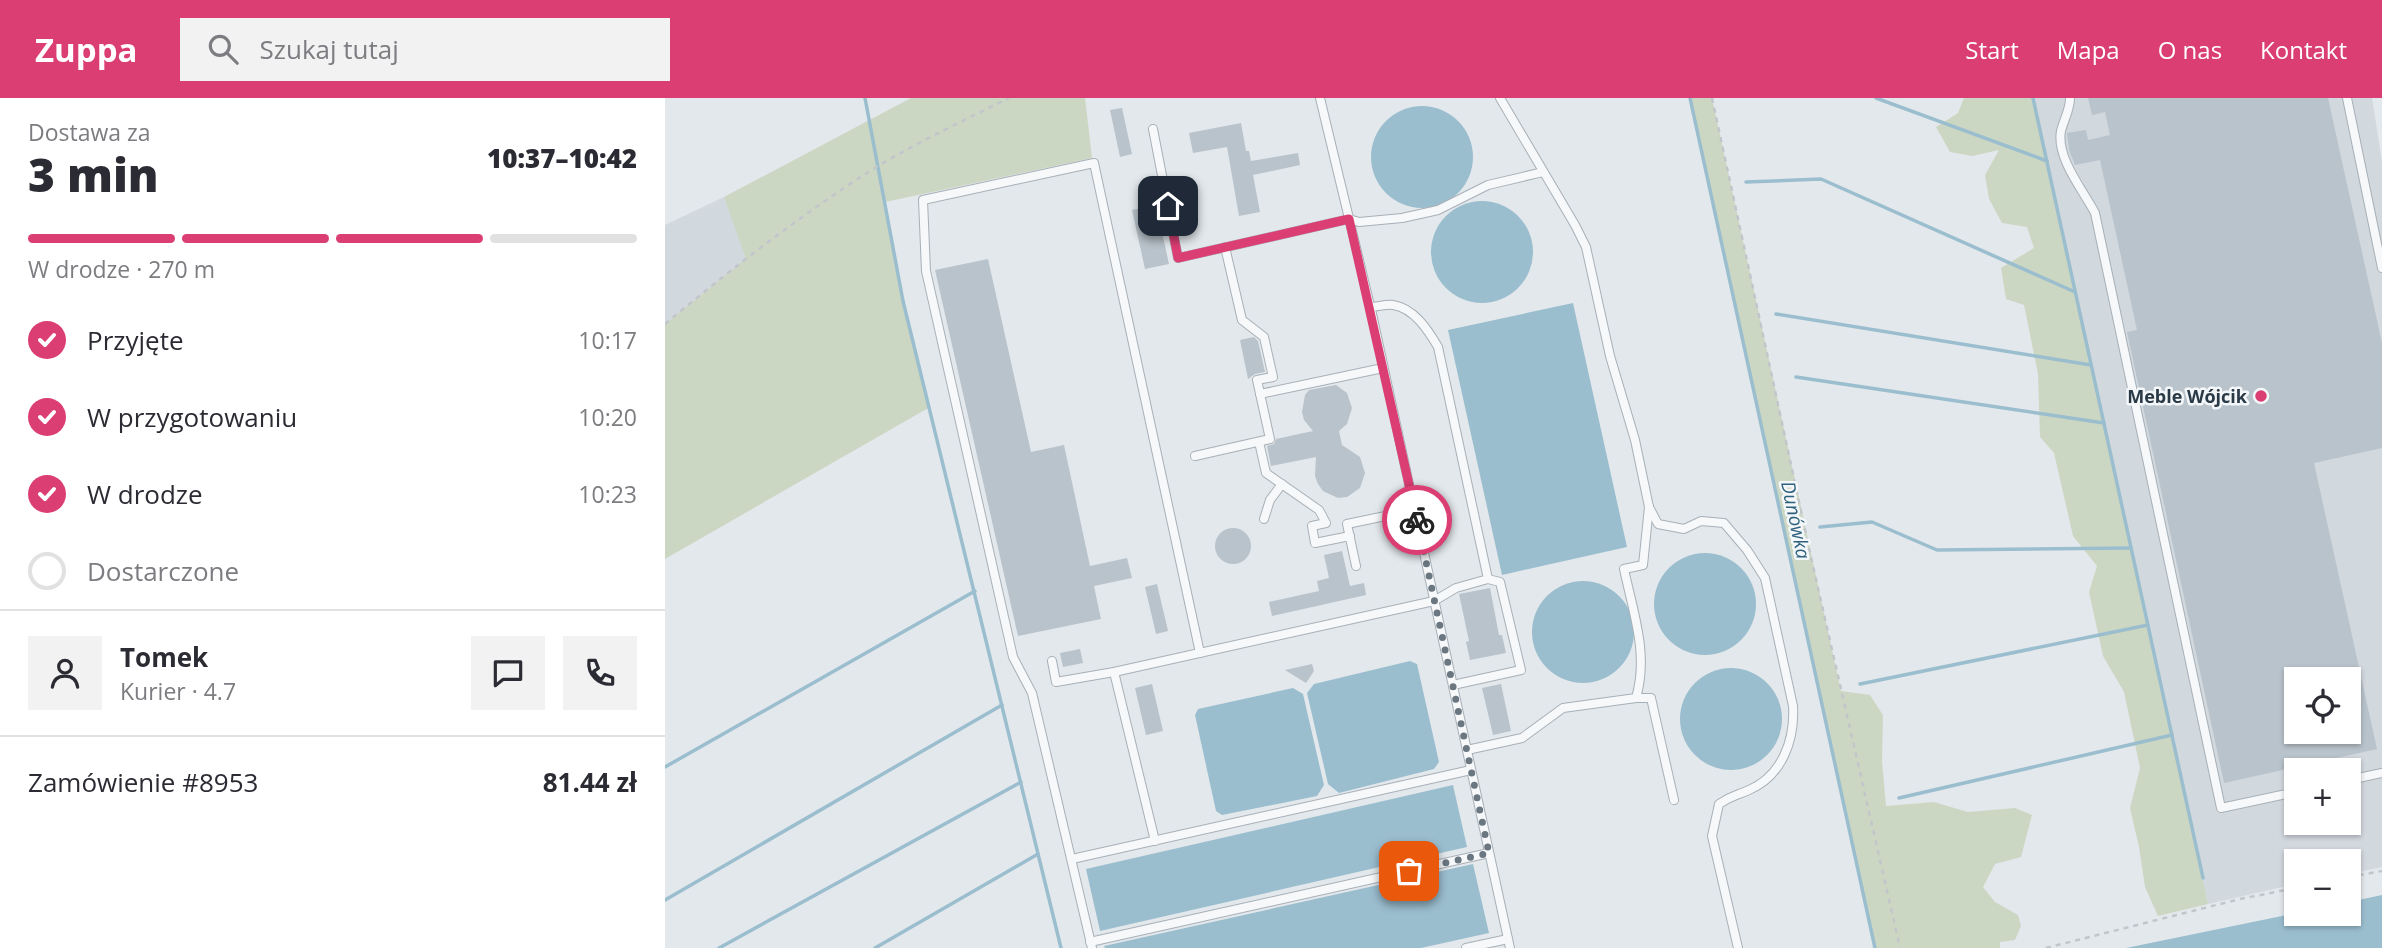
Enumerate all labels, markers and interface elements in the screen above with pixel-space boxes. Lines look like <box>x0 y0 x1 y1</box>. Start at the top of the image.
search box <box>180 18 670 81</box>
text: Zuppa <box>35 27 138 72</box>
icon: search <box>204 30 242 68</box>
text: Szukaj tutaj <box>260 31 399 67</box>
text: Start <box>1965 33 2019 66</box>
text: Mapa <box>2057 33 2120 66</box>
text: O nas <box>2158 33 2222 66</box>
text: Kontakt <box>2260 33 2347 66</box>
text: Dostawa za <box>28 116 151 148</box>
text: 10:37–10:42 <box>487 140 637 176</box>
text: 3 min <box>28 143 159 205</box>
pin <box>1138 176 1198 236</box>
icon: home <box>1149 187 1187 225</box>
text: W drodze · 270 m <box>28 253 215 285</box>
icon: check <box>28 321 66 359</box>
text: Przyjęte <box>87 322 184 358</box>
text: 10:17 <box>578 324 637 356</box>
place label: Meble Wójcik <box>2127 384 2248 408</box>
marker: Meble Wójcik <box>2253 388 2269 404</box>
icon: check <box>28 398 66 436</box>
text: W przygotowaniu <box>87 399 297 435</box>
text: 10:20 <box>578 401 637 433</box>
icon: check <box>28 475 66 513</box>
text: W drodze <box>87 476 203 512</box>
text: 10:23 <box>578 478 637 510</box>
water label: Dunówka <box>1775 479 1817 562</box>
courier <box>1382 485 1452 555</box>
icon: bike <box>1398 501 1436 539</box>
text: Dostarczone <box>87 553 239 589</box>
button: person <box>28 636 102 710</box>
button: chat <box>471 636 545 710</box>
button: phone <box>563 636 637 710</box>
text: Tomek <box>120 639 208 675</box>
map controls <box>2284 667 2361 926</box>
button: locate <box>2284 667 2361 744</box>
text: Kurier · 4.7 <box>120 675 236 707</box>
button: + <box>2284 758 2361 835</box>
text: Zamówienie #8953 <box>28 764 258 800</box>
text: 81.44 zł <box>543 764 637 800</box>
pin <box>1379 841 1439 901</box>
button: − <box>2284 849 2361 926</box>
icon: bag <box>1390 852 1428 890</box>

